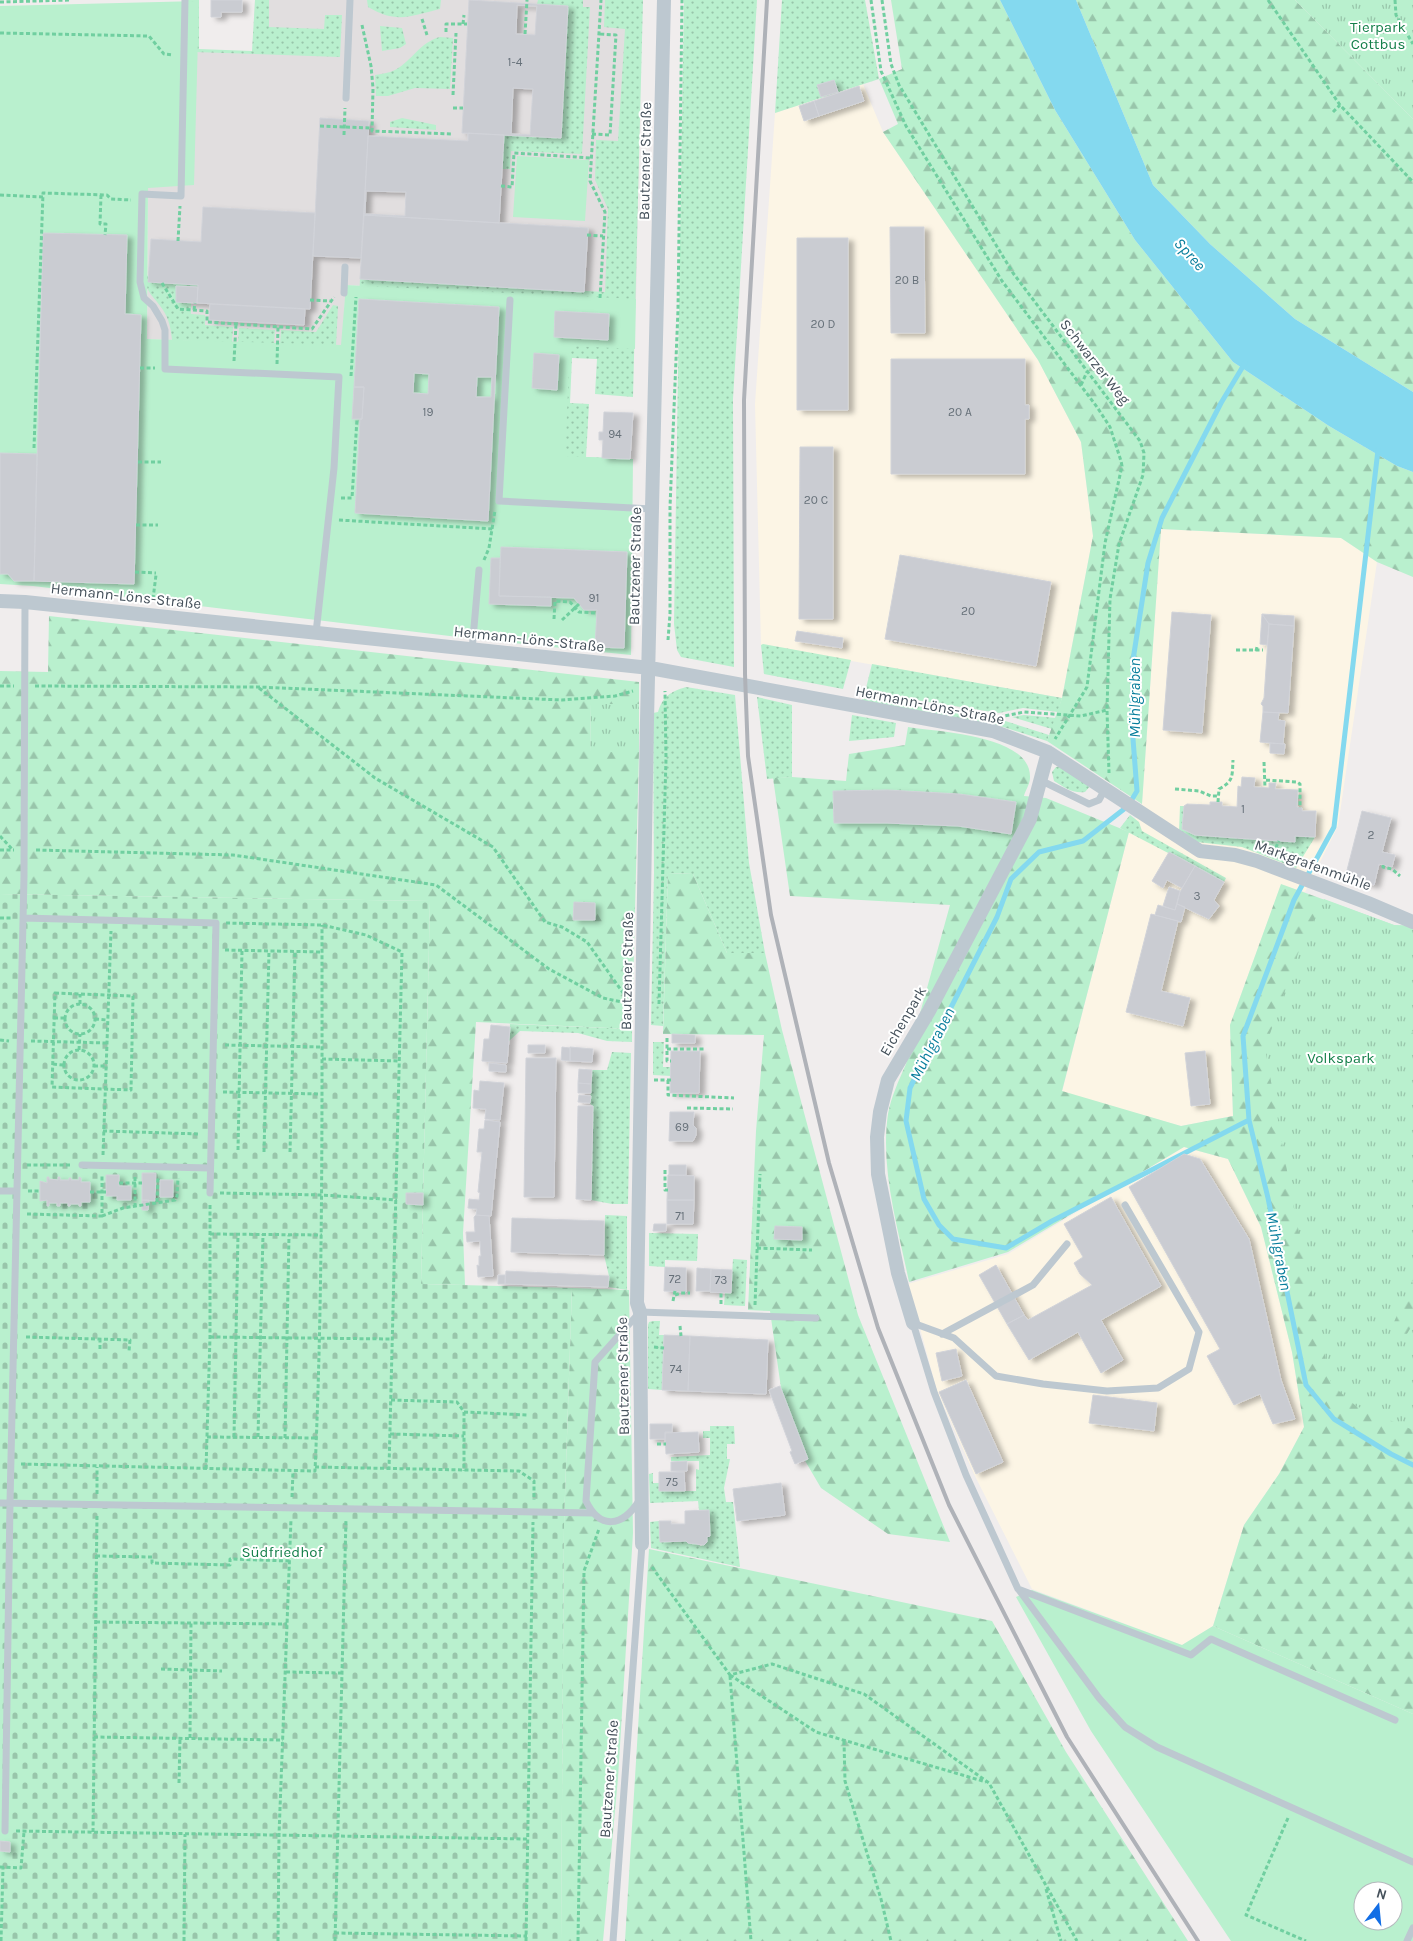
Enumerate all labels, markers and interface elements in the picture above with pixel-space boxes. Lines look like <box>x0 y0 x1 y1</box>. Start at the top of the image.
park label: Tierpark Cottbus <box>1350 18 1406 53</box>
house number: 1-4 <box>508 55 523 69</box>
street label: Bautzener Straße <box>635 102 655 220</box>
water label: Spree <box>1170 234 1210 275</box>
house number: 20 B <box>895 273 919 287</box>
street label: Schwarzer Weg <box>1056 316 1134 409</box>
house number: 20 D <box>811 317 835 331</box>
house number: 19 <box>423 405 433 419</box>
house number: 20 A <box>948 405 972 419</box>
house number: 94 <box>608 427 622 441</box>
house number: 20 C <box>804 493 828 507</box>
street label: Bautzener Straße <box>625 507 645 625</box>
street label: Hermann-Löns-Straße <box>50 579 202 613</box>
house number: 91 <box>589 591 599 605</box>
house number: 20 <box>961 604 975 618</box>
street label: Hermann-Löns-Straße <box>453 622 605 656</box>
water label: Mühlgraben <box>1125 658 1144 738</box>
street label: Hermann-Löns-Straße <box>854 682 1006 728</box>
house number: 1 <box>1241 802 1245 816</box>
house number: 2 <box>1368 828 1375 842</box>
street label: Markgrafenmühle <box>1252 836 1374 894</box>
house number: 3 <box>1193 889 1201 903</box>
street label: Bautzener Straße <box>617 912 637 1030</box>
street label: Eichenpark <box>876 983 930 1059</box>
water label: Mühlgraben <box>905 1004 959 1084</box>
park label: Volkspark <box>1307 1049 1375 1067</box>
house number: 69 <box>675 1120 689 1134</box>
house number: 71 <box>675 1209 685 1223</box>
water label: Mühlgraben <box>1262 1210 1296 1292</box>
house number: 72 <box>669 1272 681 1286</box>
house number: 73 <box>715 1273 727 1287</box>
street label: Bautzener Straße <box>613 1317 633 1435</box>
house number: 74 <box>670 1362 682 1376</box>
house number: 75 <box>666 1475 678 1489</box>
park label: Südfriedhof <box>241 1543 323 1561</box>
street label: Bautzener Straße <box>596 1719 622 1839</box>
north arrow <box>1353 1881 1403 1931</box>
text: N <box>1374 1884 1389 1904</box>

